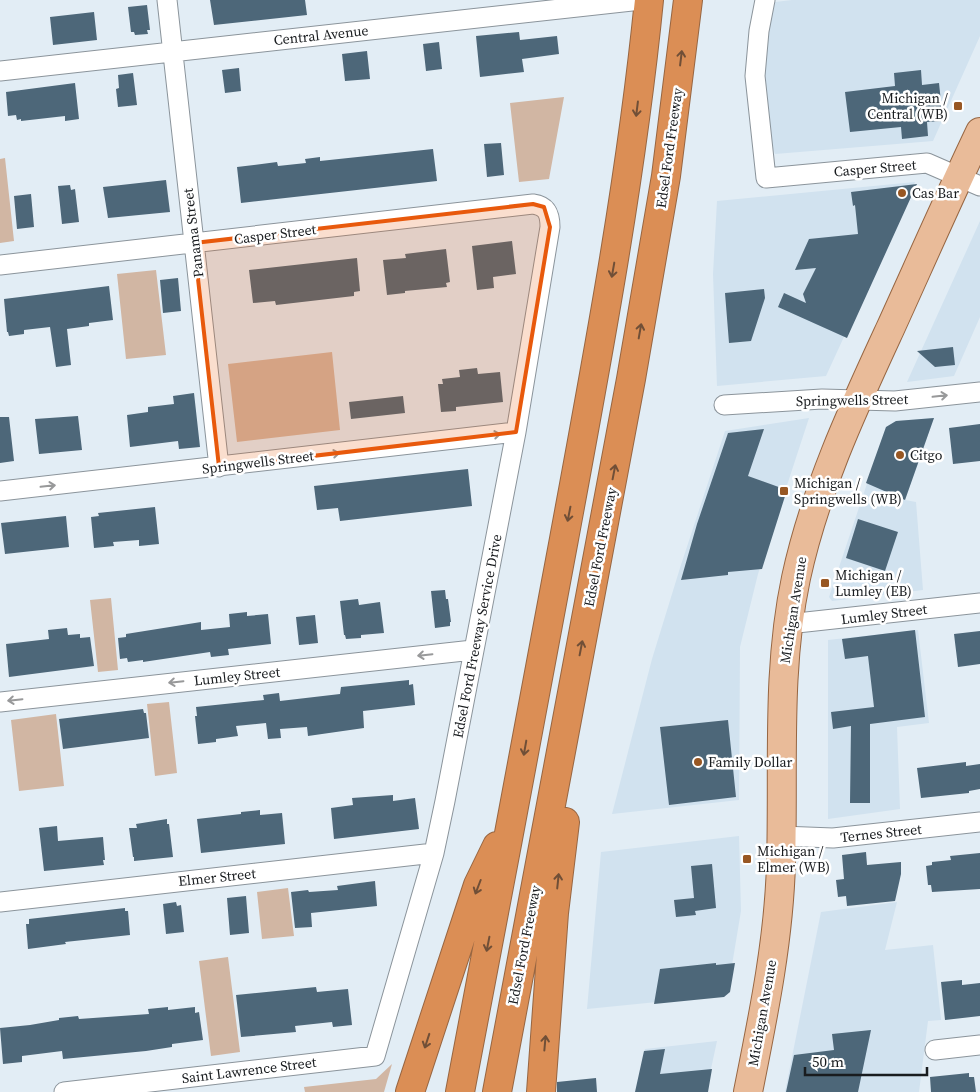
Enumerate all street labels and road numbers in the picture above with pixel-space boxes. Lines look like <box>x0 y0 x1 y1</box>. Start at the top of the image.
street label: Central Avenue <box>273 20 369 50</box>
street label: Edsel Ford Freeway <box>651 86 687 210</box>
street label: Casper Street <box>833 154 917 182</box>
street label: Panama Street <box>178 187 208 279</box>
street label: Casper Street <box>233 219 318 249</box>
street label: Springwells Street <box>796 389 909 411</box>
street label: Springwells Street <box>201 445 315 479</box>
street label: Edsel Ford Freeway <box>579 485 622 609</box>
street label: Edsel Ford Freeway Service Drive <box>447 532 507 740</box>
street label: Michigan Avenue <box>775 555 811 665</box>
street label: Lumley Street <box>840 599 929 629</box>
street label: Lumley Street <box>193 661 282 690</box>
street label: Ternes Street <box>839 819 923 847</box>
street label: Elmer Street <box>177 863 257 891</box>
street label: Edsel Ford Freeway <box>503 883 546 1007</box>
street label: Michigan Avenue <box>743 958 781 1068</box>
street label: Saint Lawrence Street <box>181 1052 318 1088</box>

